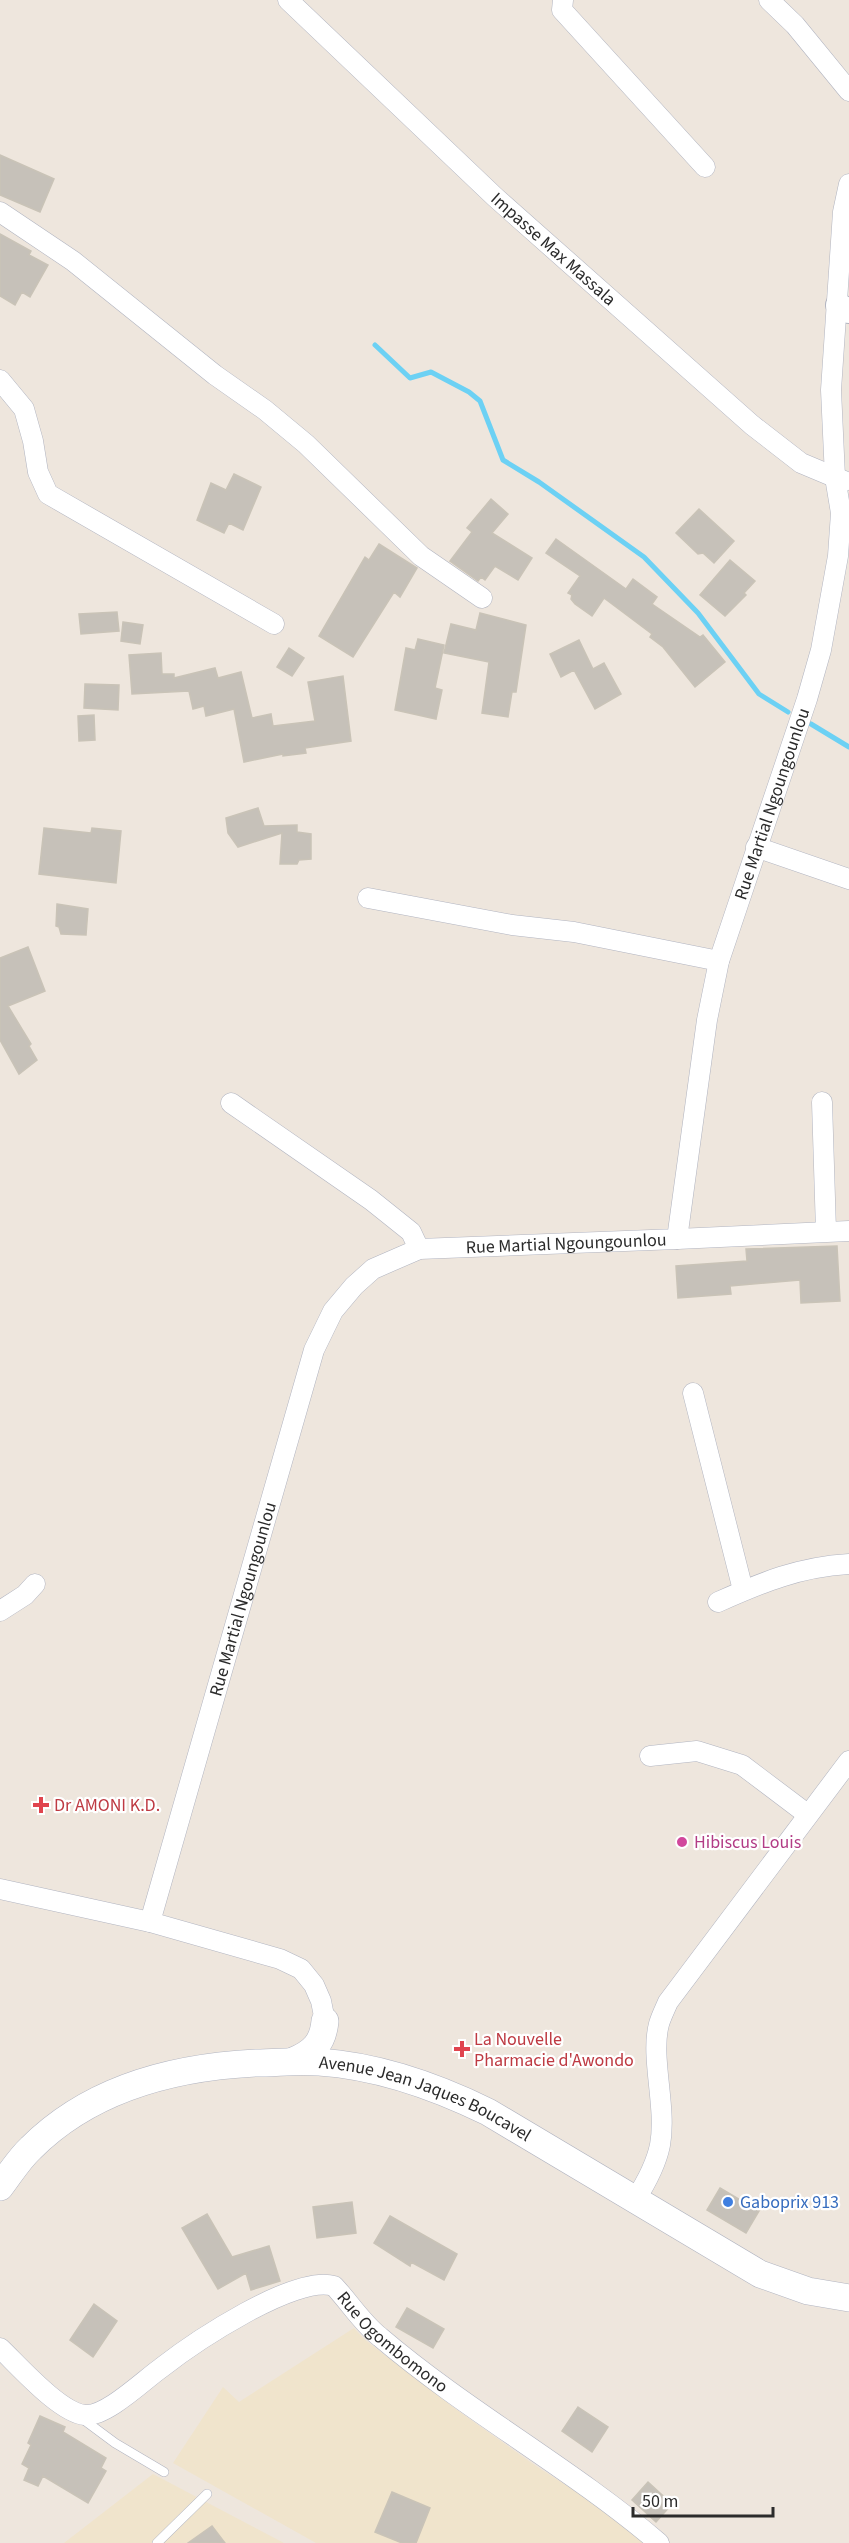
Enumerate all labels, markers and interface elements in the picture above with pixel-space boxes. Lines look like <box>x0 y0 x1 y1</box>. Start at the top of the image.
street label: Impasse Max Massala <box>485 186 622 311</box>
street label: Rue Martial Ngoungounlou <box>728 704 816 903</box>
street label: Rue Martial Ngoungounlou <box>465 1227 667 1260</box>
street label: Rue Martial Ngoungounlou <box>203 1499 282 1699</box>
place label: Dr AMONI K.D. <box>54 1793 160 1818</box>
marker: Dr AMONI K.D. <box>32 1796 50 1814</box>
place label: Hibiscus Louis <box>694 1830 801 1855</box>
marker: Hibiscus Louis <box>675 1835 689 1849</box>
place label: La Nouvelle Pharmacie d'Awondo <box>474 2027 634 2073</box>
marker: La Nouvelle Pharmacie d'Awondo <box>455 2042 469 2056</box>
street label: Avenue Jean Jaques Boucavel <box>318 2050 536 2148</box>
place label: Gaboprix 913 <box>740 2190 839 2215</box>
marker: Gaboprix 913 <box>721 2195 735 2209</box>
street label: Rue Ogombomono <box>331 2286 453 2399</box>
scale bar <box>633 2480 772 2518</box>
text: 50 m <box>642 2489 678 2514</box>

